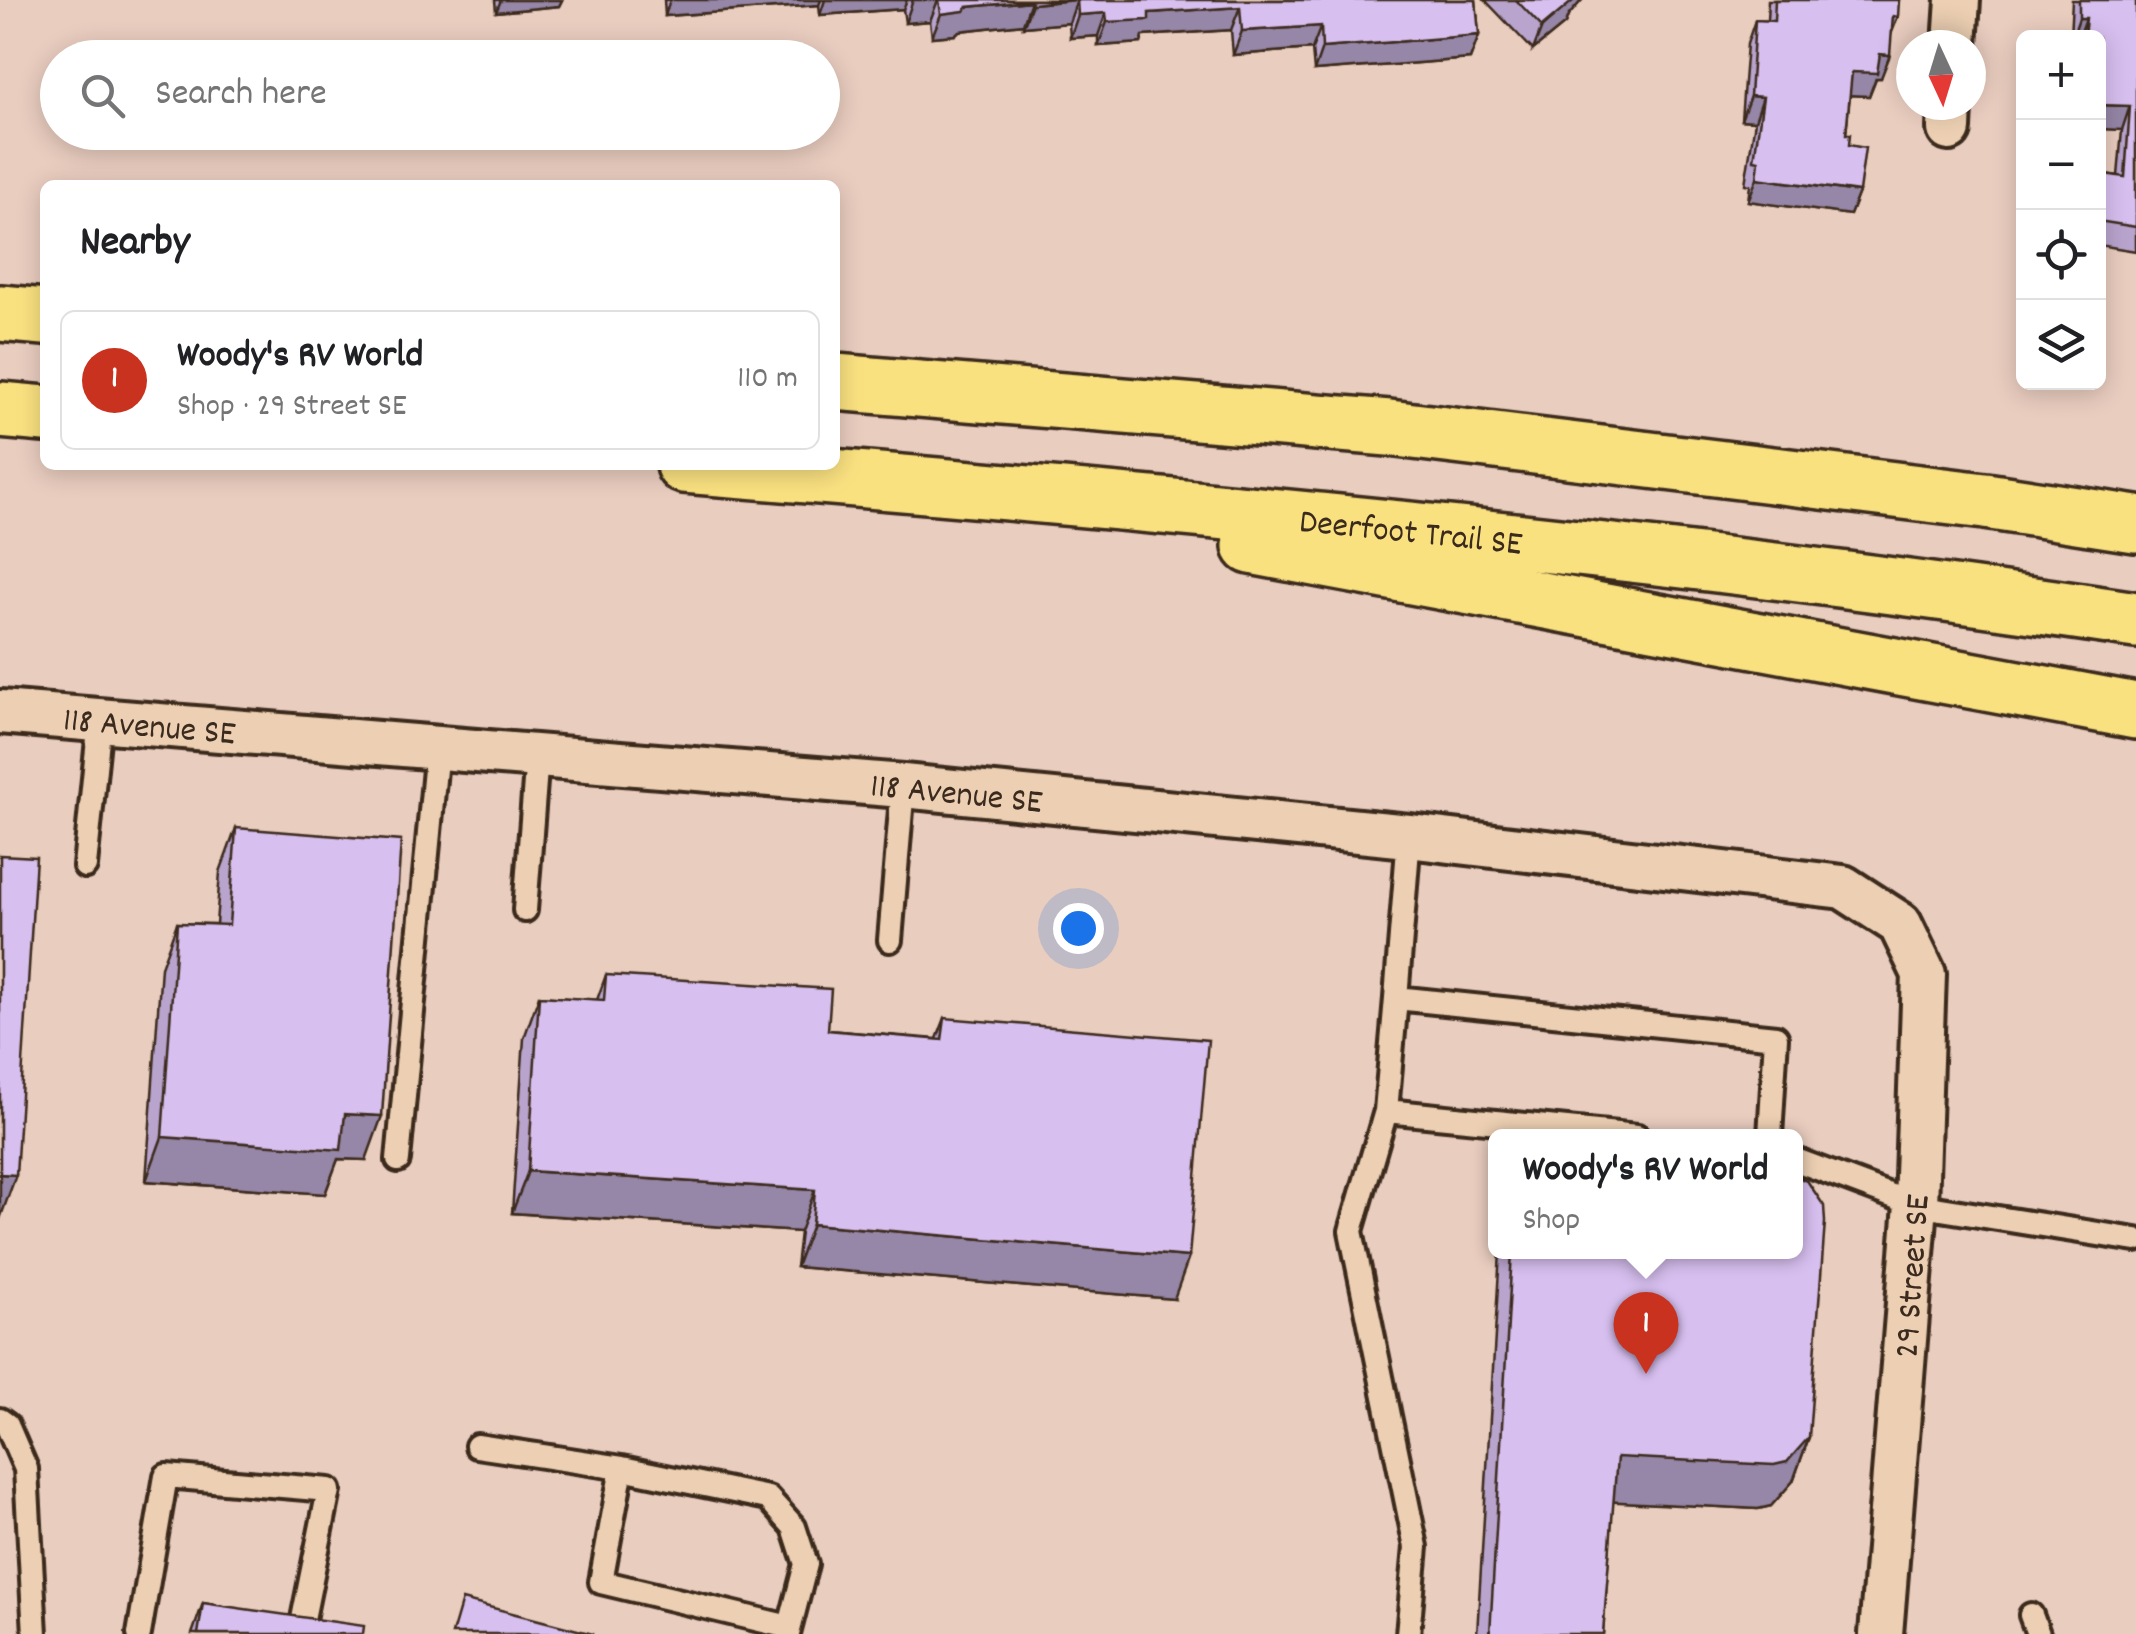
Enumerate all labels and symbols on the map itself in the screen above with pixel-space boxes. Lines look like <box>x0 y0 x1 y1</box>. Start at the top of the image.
north arrow <box>1896 30 1986 120</box>
street label: Deerfoot Trail SE <box>1297 499 1525 572</box>
street label: 118 Avenue SE <box>61 697 237 761</box>
street label: 118 Avenue SE <box>868 763 1045 830</box>
your location <box>1053 903 1104 954</box>
street label: 29 Street SE <box>1884 1193 1946 1360</box>
pin: 1 <box>1614 1292 1678 1374</box>

